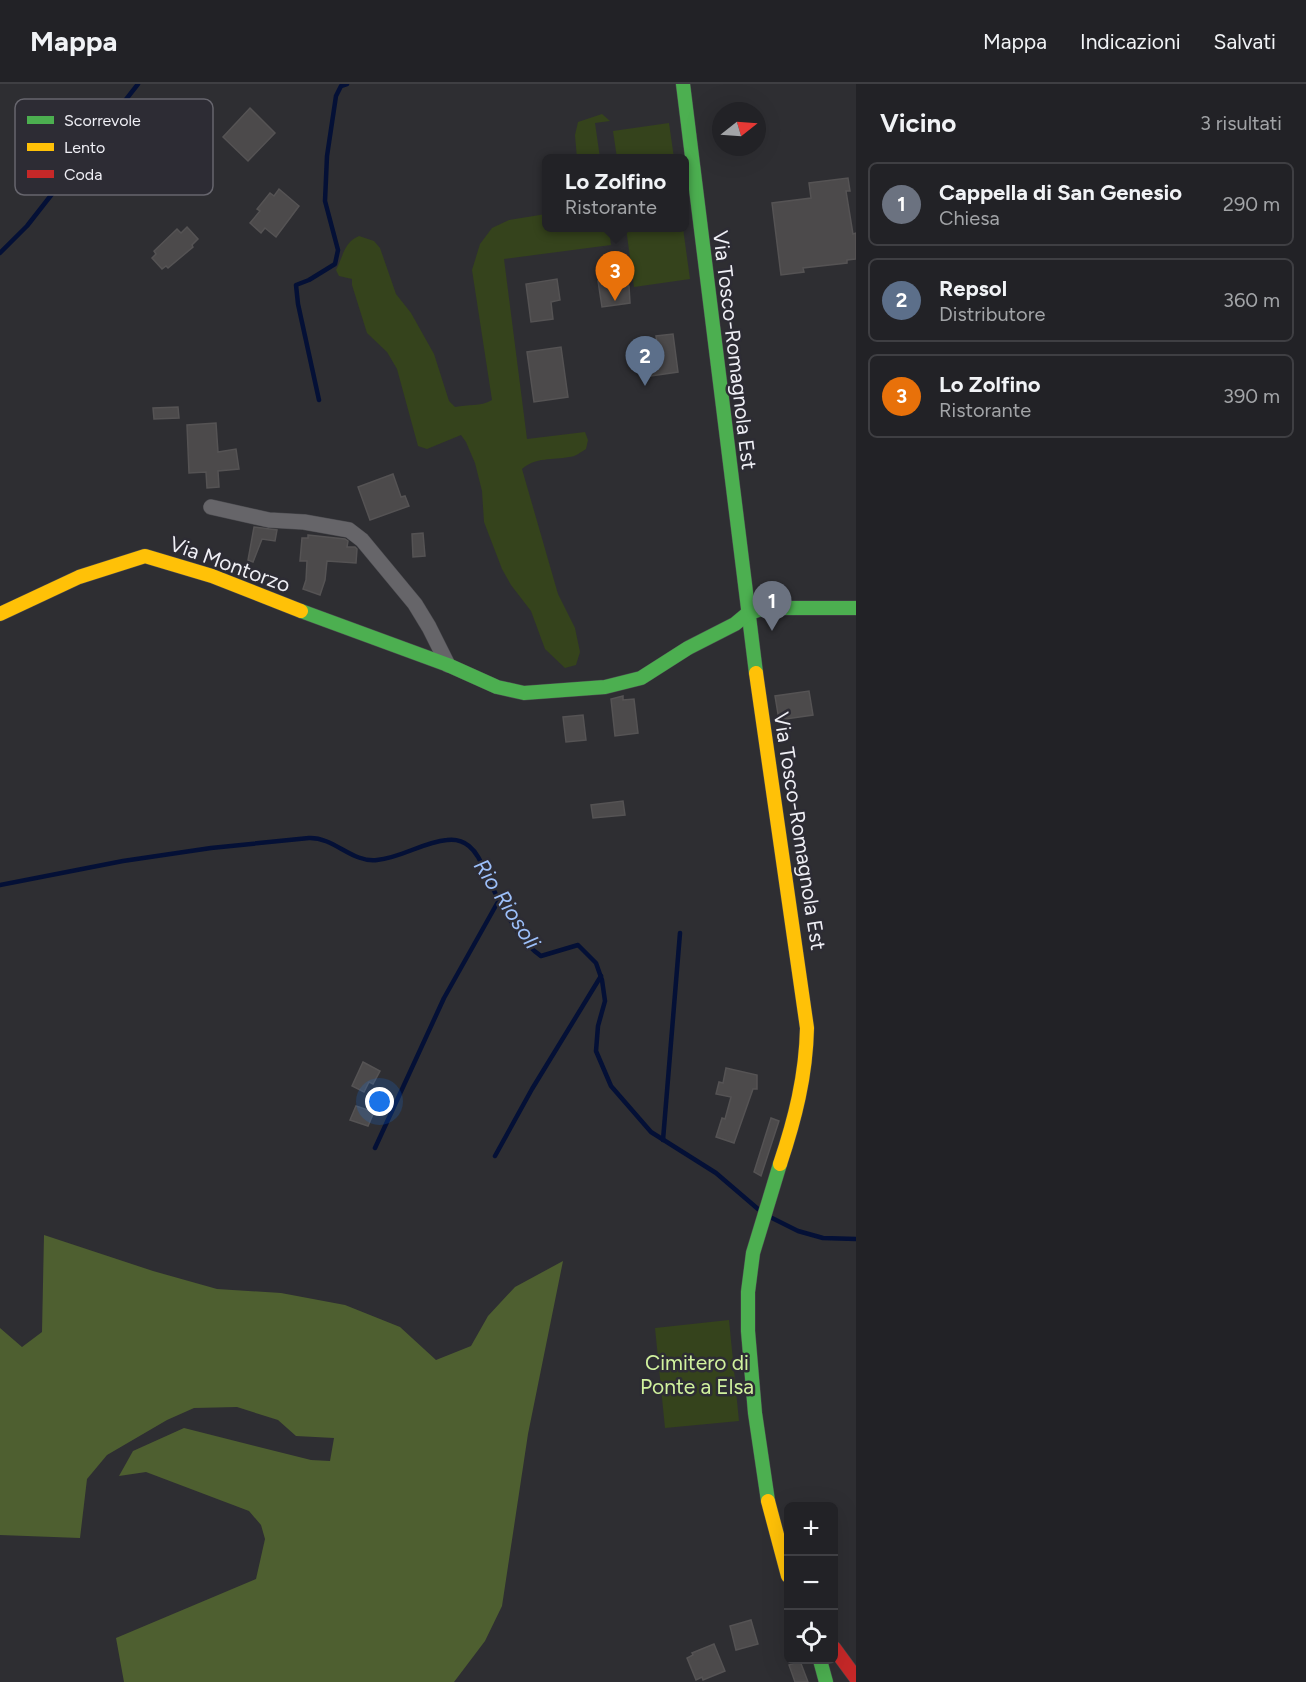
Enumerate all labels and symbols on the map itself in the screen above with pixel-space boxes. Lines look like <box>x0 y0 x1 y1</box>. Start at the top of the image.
legend <box>15 99 213 195</box>
north arrow <box>712 102 766 156</box>
text: Scorrevole <box>64 111 141 130</box>
text: Lento <box>64 138 105 157</box>
text: Coda <box>64 165 102 184</box>
street label: Via Tosco-Romagnola Est <box>708 229 762 471</box>
pin: 3 <box>596 252 634 301</box>
pin: 2 <box>626 336 664 386</box>
street label: Via Montorzo <box>166 531 294 597</box>
pin: 1 <box>752 582 792 631</box>
street label: Via Tosco-Romagnola Est <box>769 710 831 952</box>
water label: Rio Riosoli <box>468 854 547 955</box>
your location <box>365 1087 394 1116</box>
park label: Cimitero di Ponte a Elsa <box>640 1350 754 1399</box>

